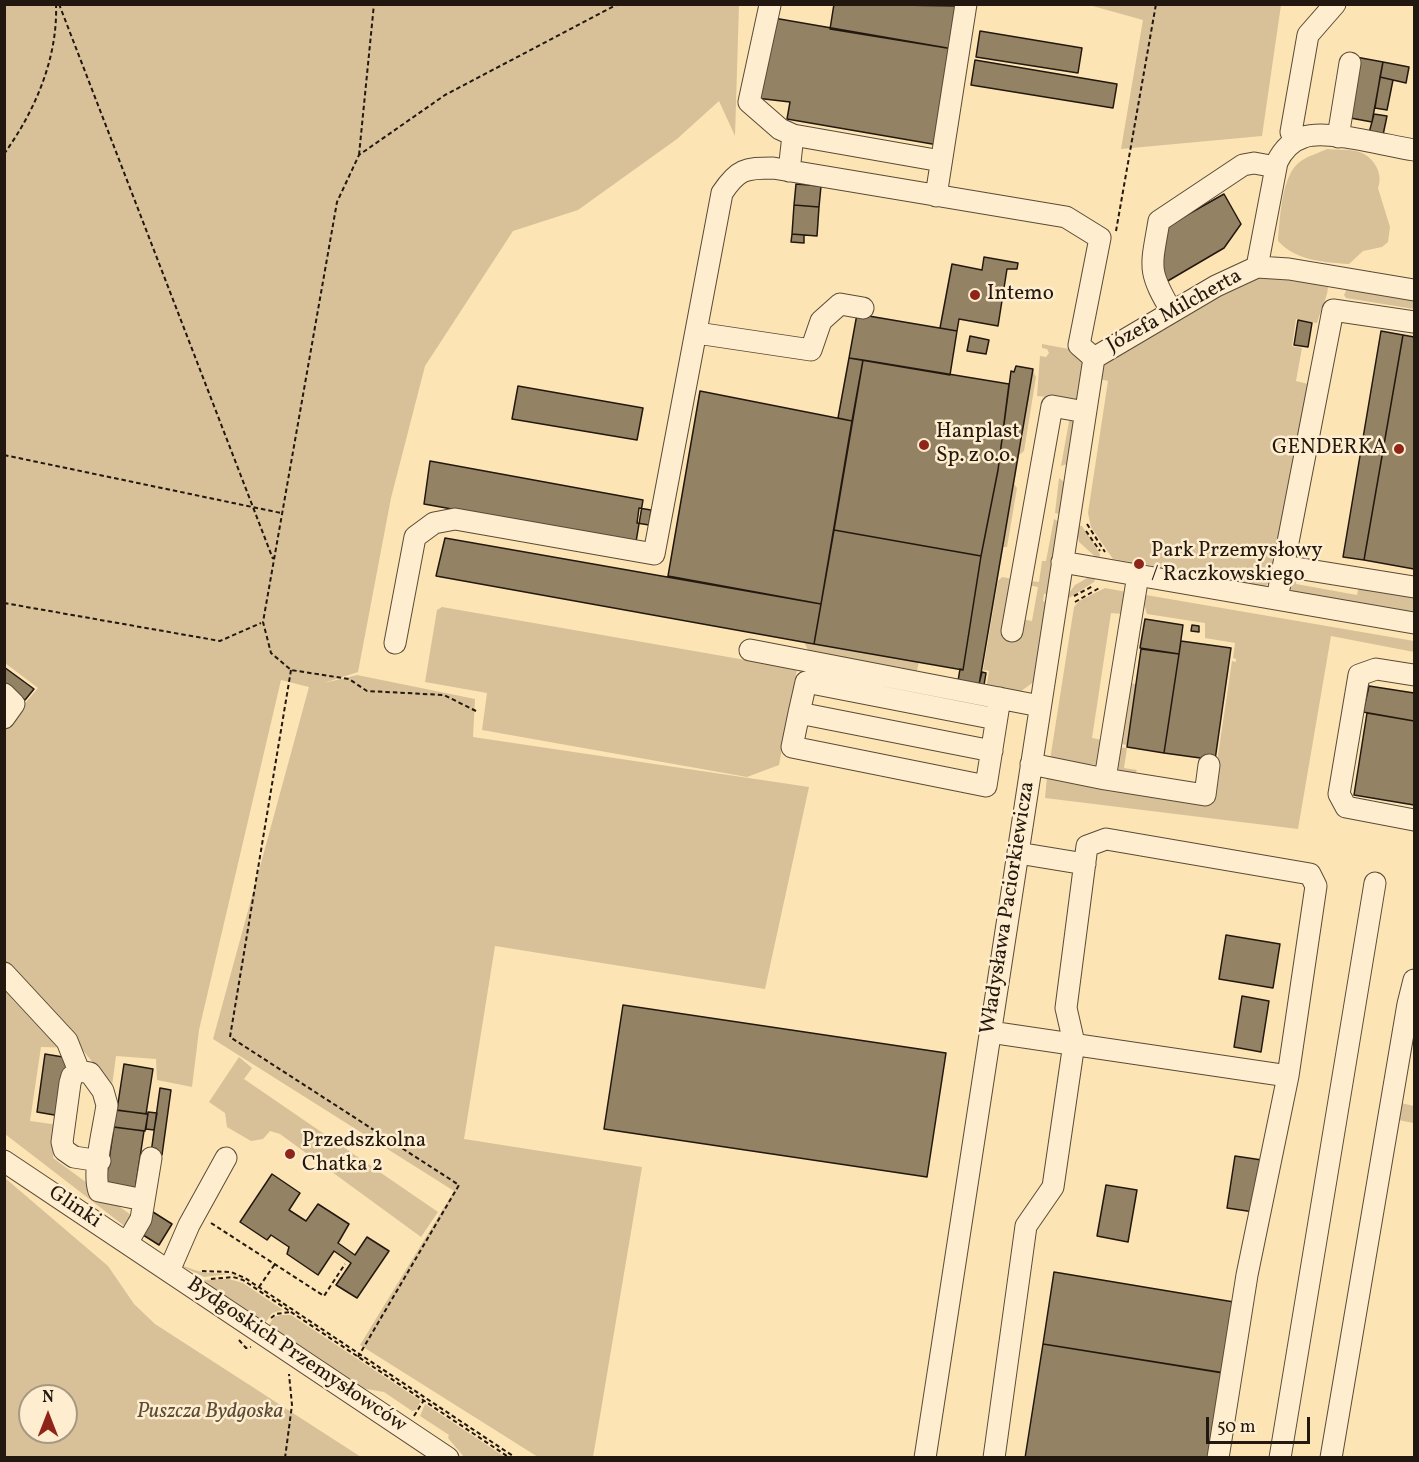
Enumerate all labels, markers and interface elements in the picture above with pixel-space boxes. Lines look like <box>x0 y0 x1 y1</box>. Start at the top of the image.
street label: Józefa Milcherta <box>1103 264 1247 360</box>
place label: Intemo <box>987 282 1054 308</box>
marker: Intemo <box>968 288 982 302</box>
place label: Hanplast Sp. z o.o. <box>936 420 1020 470</box>
place label: GENDERKA <box>1272 436 1387 462</box>
marker: Hanplast Sp. z o.o. <box>917 438 931 452</box>
marker: GENDERKA <box>1392 442 1406 456</box>
place label: Park Przemysłowy / Raczkowskiego <box>1151 539 1323 589</box>
marker: Park Przemysłowy / Raczkowskiego <box>1132 557 1146 571</box>
street label: Władysława Paciorkiewicza <box>977 780 1041 1036</box>
place label: Przedszkolna Chatka 2 <box>302 1129 426 1179</box>
marker: Przedszkolna Chatka 2 <box>283 1147 297 1161</box>
street label: Glinki <box>43 1181 105 1235</box>
street label: Bydgoskich Przemysłowców <box>181 1273 411 1439</box>
north arrow <box>18 1384 78 1444</box>
text: N <box>42 1387 54 1409</box>
park label: Puszcza Bydgoska <box>137 1400 283 1426</box>
scale bar <box>1209 1405 1312 1443</box>
text: 50 m <box>1217 1415 1256 1440</box>

